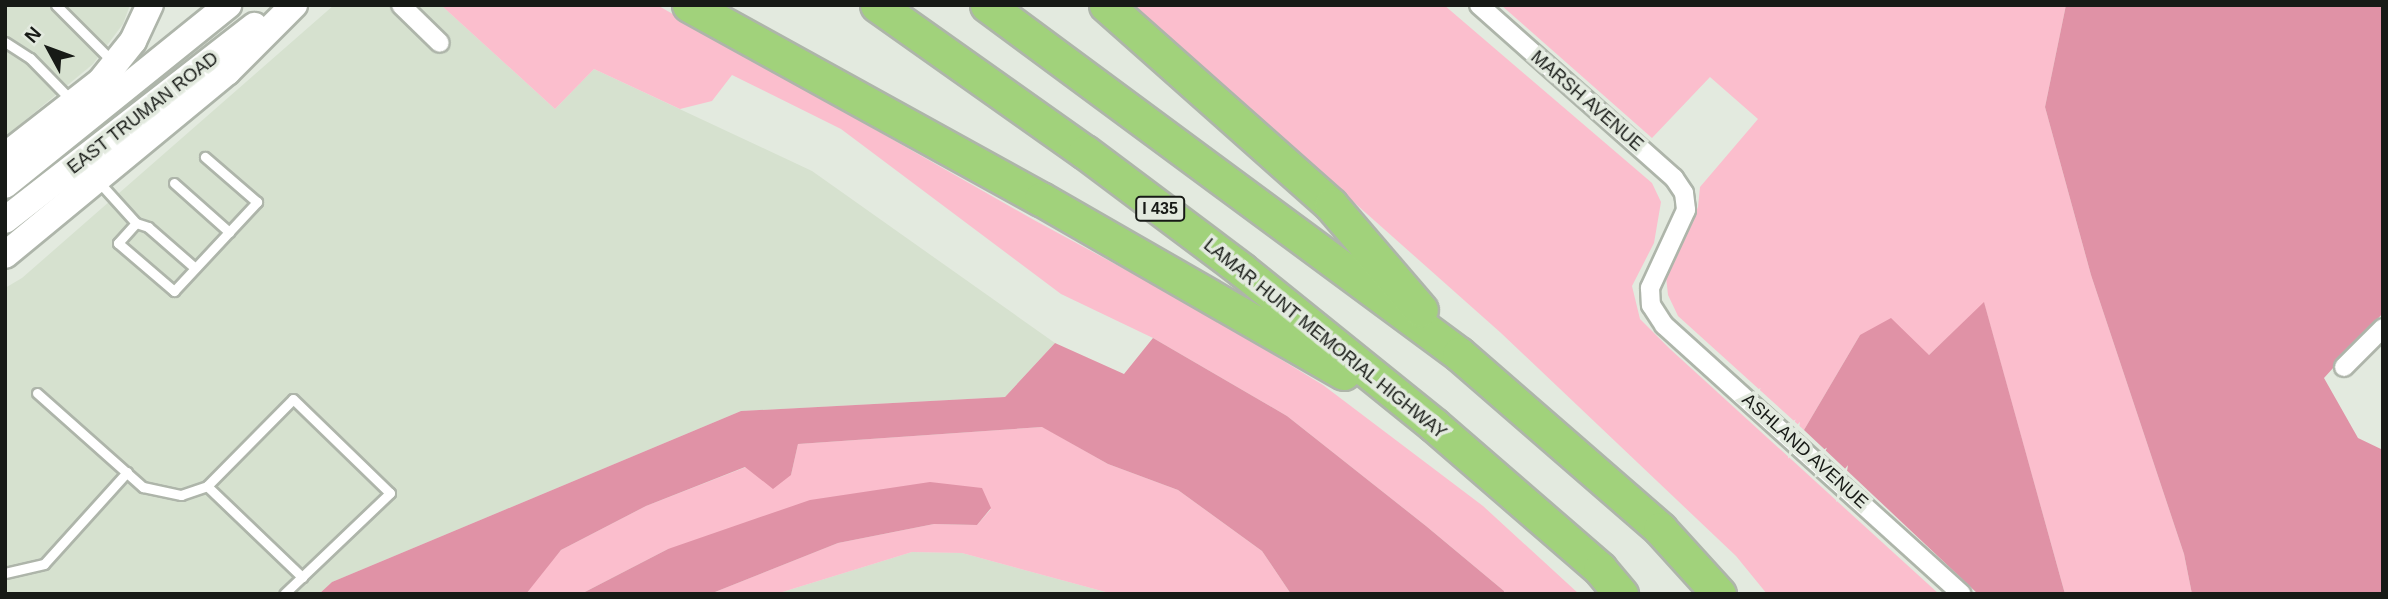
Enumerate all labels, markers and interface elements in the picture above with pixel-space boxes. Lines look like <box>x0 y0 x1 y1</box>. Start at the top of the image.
north arrow <box>14 14 84 84</box>
text: N <box>20 23 45 47</box>
street label: MARSH AVENUE <box>1526 46 1648 156</box>
street label: EAST TRUMAN ROAD <box>63 47 223 179</box>
road number: I 435 <box>1134 196 1186 222</box>
street label: LAMAR HUNT MEMORIAL HIGHWAY <box>1199 234 1451 444</box>
street label: ASHLAND AVENUE <box>1737 389 1873 513</box>

